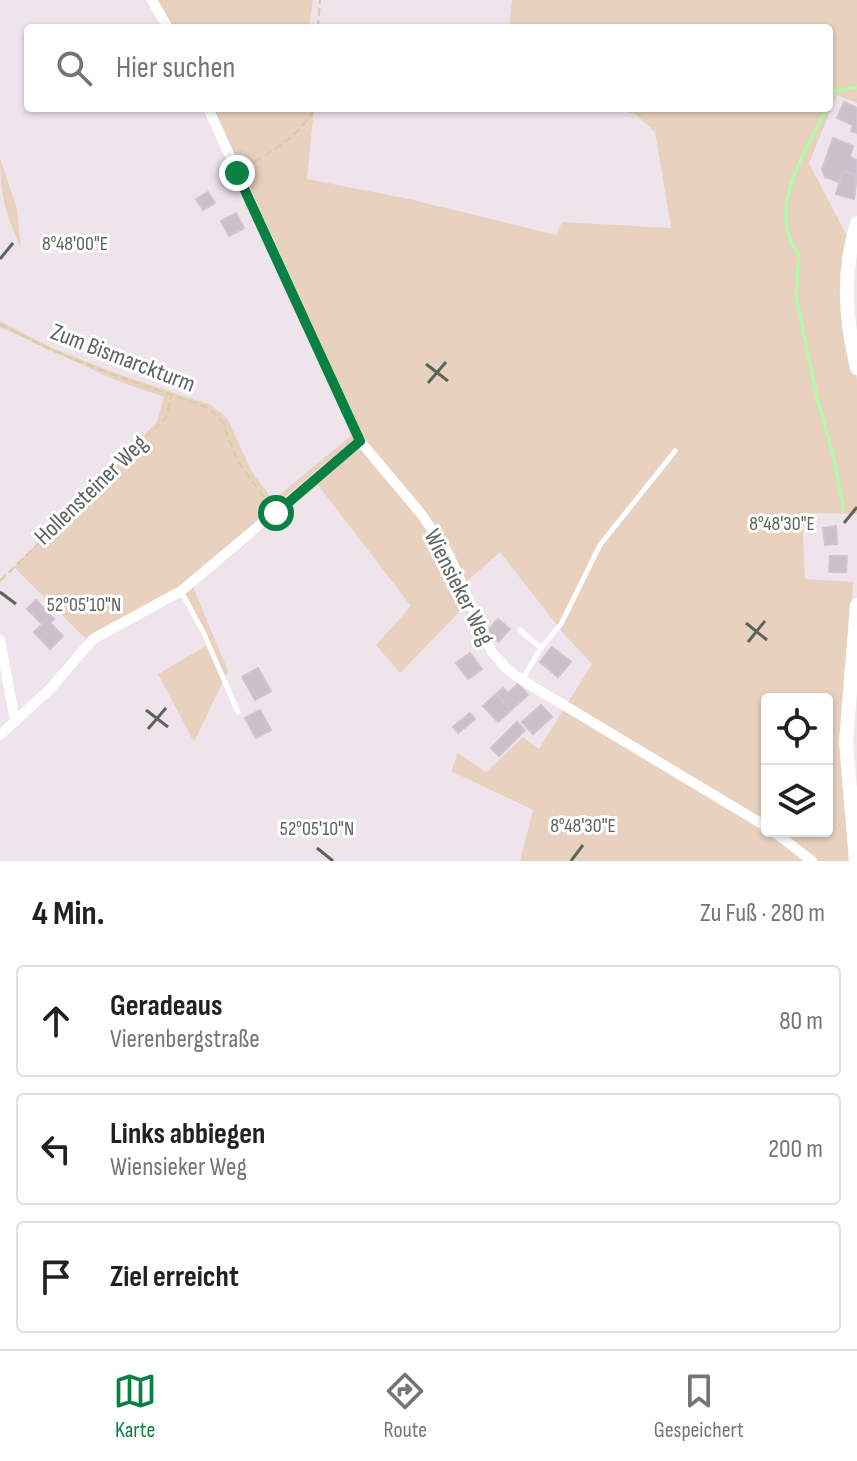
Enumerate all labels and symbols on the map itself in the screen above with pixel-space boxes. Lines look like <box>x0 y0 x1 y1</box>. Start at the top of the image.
route end <box>219 155 255 191</box>
text: 8°48'00"E <box>42 232 108 256</box>
street label: Zum Bismarckturm <box>47 317 199 399</box>
street label: Hollensteiner Weg <box>28 429 154 551</box>
route start <box>258 495 294 531</box>
text: 8°48'30"E <box>749 512 815 536</box>
street label: Wiensieker Weg <box>417 524 501 650</box>
text: 52°05'10"N <box>47 593 121 617</box>
text: 8°48'30"E <box>550 814 616 838</box>
text: 52°05'10"N <box>280 817 354 841</box>

